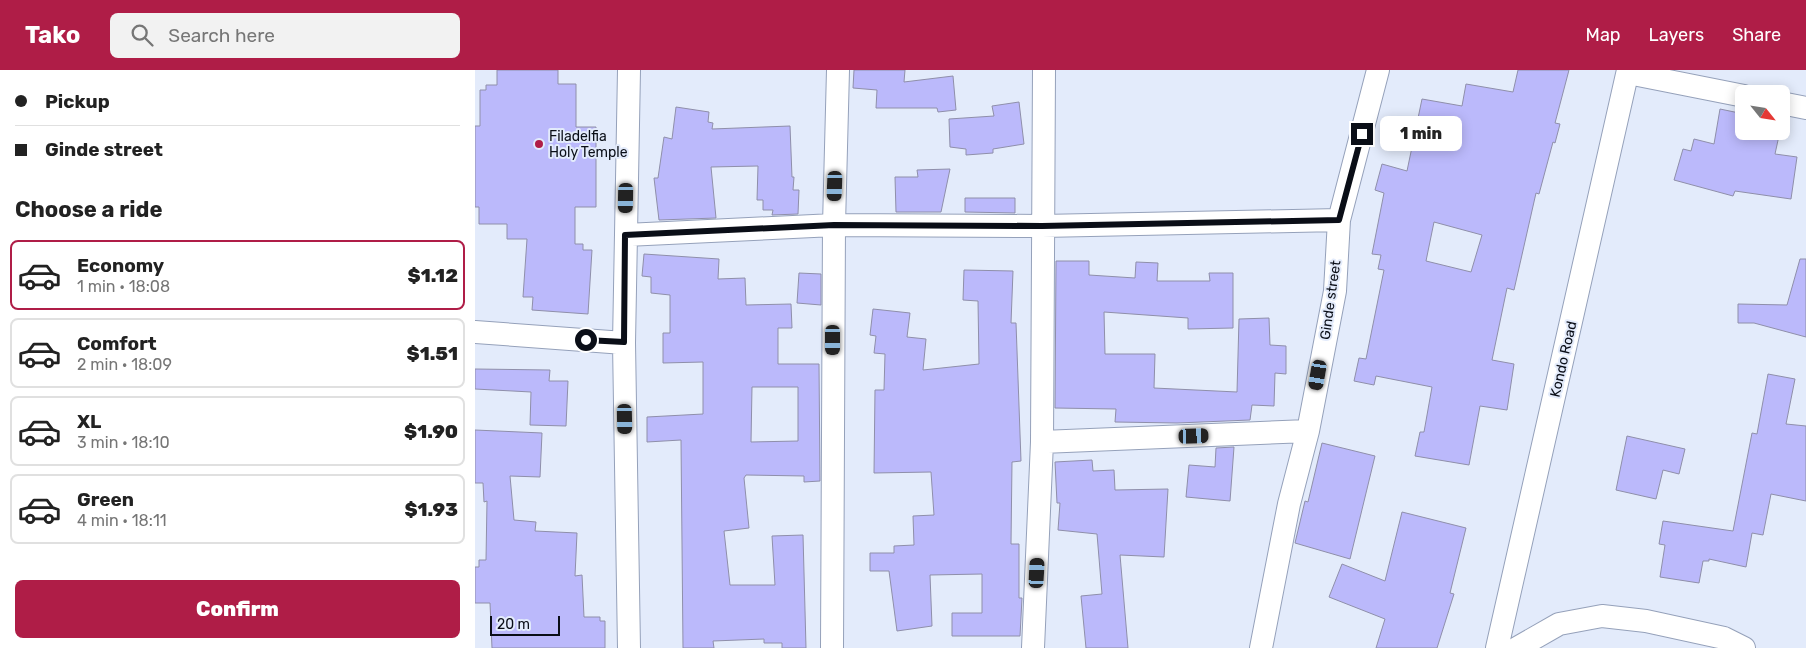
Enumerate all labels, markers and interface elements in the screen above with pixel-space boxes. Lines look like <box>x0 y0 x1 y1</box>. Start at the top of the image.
search box <box>110 13 460 58</box>
text: Tako <box>25 21 80 49</box>
icon: search <box>128 21 156 49</box>
text: Search here <box>168 24 275 47</box>
text: Map <box>1586 24 1621 46</box>
text: Layers <box>1649 24 1704 46</box>
text: Share <box>1732 24 1781 46</box>
north arrow <box>1735 85 1790 140</box>
map controls <box>1735 85 1790 140</box>
text: Pickup <box>45 90 110 113</box>
callout: 1 min <box>1379 116 1462 152</box>
route end <box>1351 123 1373 145</box>
text: 1 min <box>1400 124 1442 143</box>
place label: Filadelfia Holy Temple <box>549 128 628 161</box>
text: Ginde street <box>45 138 163 161</box>
marker: Filadelfia Holy Temple <box>533 138 545 150</box>
car <box>826 171 843 201</box>
car <box>618 183 633 213</box>
text: Choose a ride <box>15 196 162 223</box>
icon: car <box>17 253 62 298</box>
text: Economy <box>77 254 164 277</box>
street label: Ginde street <box>1317 259 1345 341</box>
text: $1.12 <box>408 264 458 287</box>
text: 1 min · 18:08 <box>77 277 170 296</box>
street label: Kondo Road <box>1546 319 1580 399</box>
car <box>825 325 840 355</box>
route start <box>575 329 597 351</box>
icon: car <box>17 331 62 376</box>
text: Comfort <box>77 332 157 355</box>
text: $1.51 <box>407 342 458 365</box>
text: 2 min · 18:09 <box>77 355 172 374</box>
car <box>1308 359 1327 391</box>
car <box>617 404 632 434</box>
icon: car <box>17 409 62 454</box>
text: XL <box>77 410 101 433</box>
text: $1.90 <box>404 420 458 443</box>
car <box>1178 428 1209 444</box>
text: 3 min · 18:10 <box>77 433 170 452</box>
icon: car <box>17 487 62 532</box>
text: Green <box>77 488 134 511</box>
text: $1.93 <box>404 498 458 521</box>
text: 4 min · 18:11 <box>77 511 167 530</box>
car <box>1028 558 1045 588</box>
button: Confirm <box>15 580 460 638</box>
scale bar <box>490 613 560 636</box>
text: 20 m <box>497 616 530 633</box>

